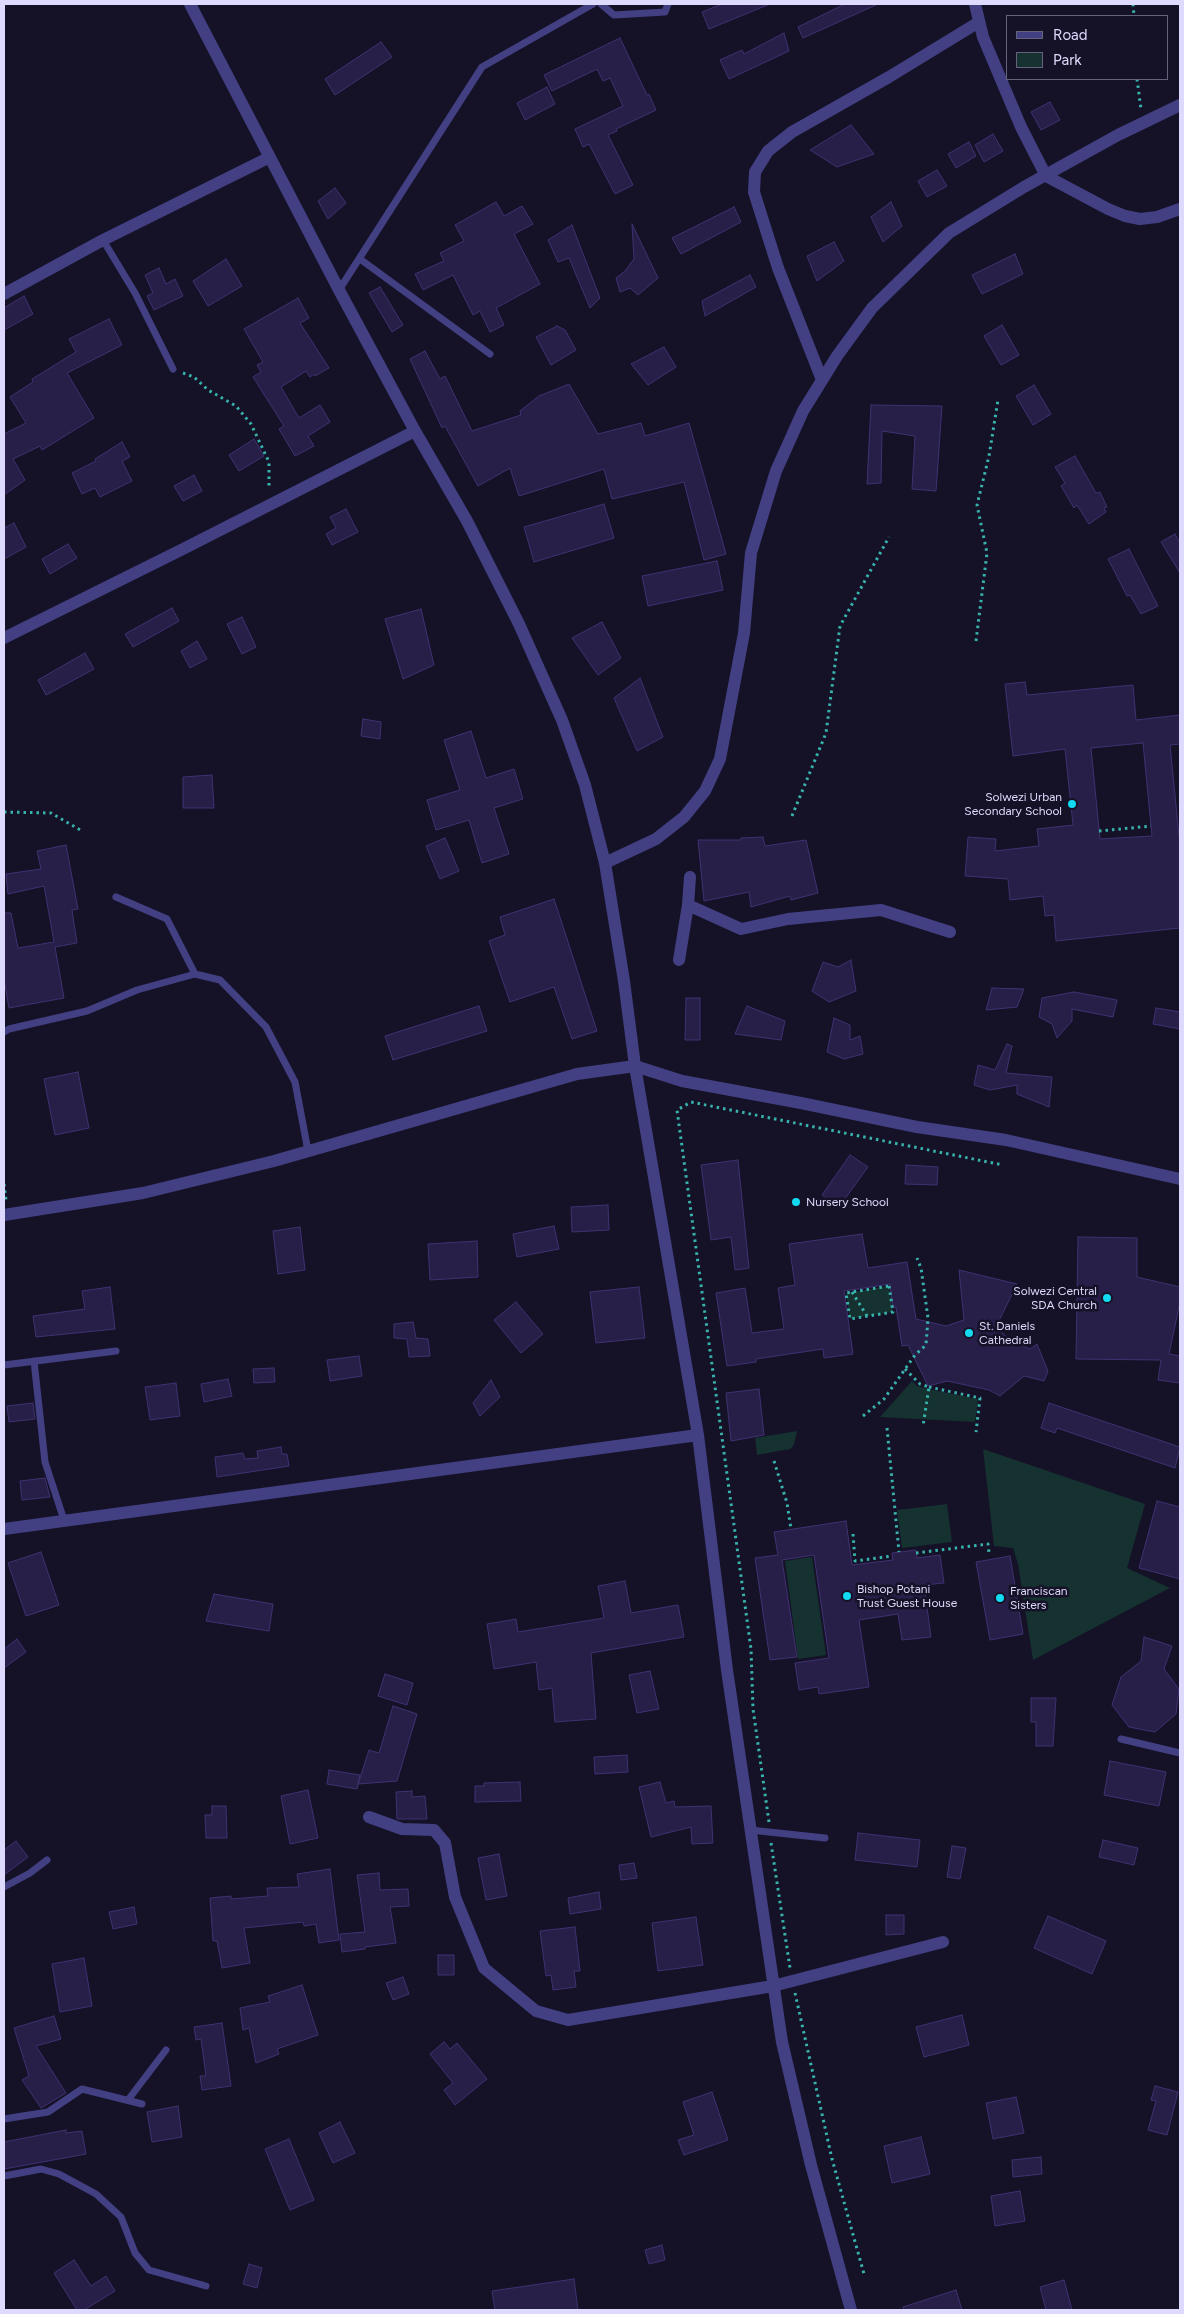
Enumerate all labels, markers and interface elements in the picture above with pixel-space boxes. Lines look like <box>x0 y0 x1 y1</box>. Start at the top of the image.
legend <box>1006 15 1169 80</box>
text: Road <box>1053 26 1088 44</box>
text: Park <box>1053 51 1082 69</box>
place label: Solwezi Urban Secondary School <box>964 790 1062 818</box>
marker: Solwezi Urban Secondary School <box>1066 798 1078 810</box>
place label: Nursery School <box>806 1195 889 1209</box>
marker: Nursery School <box>790 1196 802 1208</box>
place label: Solwezi Central SDA Church <box>1013 1284 1097 1312</box>
marker: Solwezi Central SDA Church <box>1101 1292 1113 1304</box>
place label: St. Daniels Cathedral <box>979 1319 1035 1347</box>
marker: St. Daniels Cathedral <box>963 1327 975 1339</box>
place label: Bishop Potani Trust Guest House <box>857 1582 957 1610</box>
place label: Franciscan Sisters <box>1010 1584 1067 1612</box>
marker: Bishop Potani Trust Guest House <box>841 1590 853 1602</box>
marker: Franciscan Sisters <box>994 1592 1006 1604</box>

